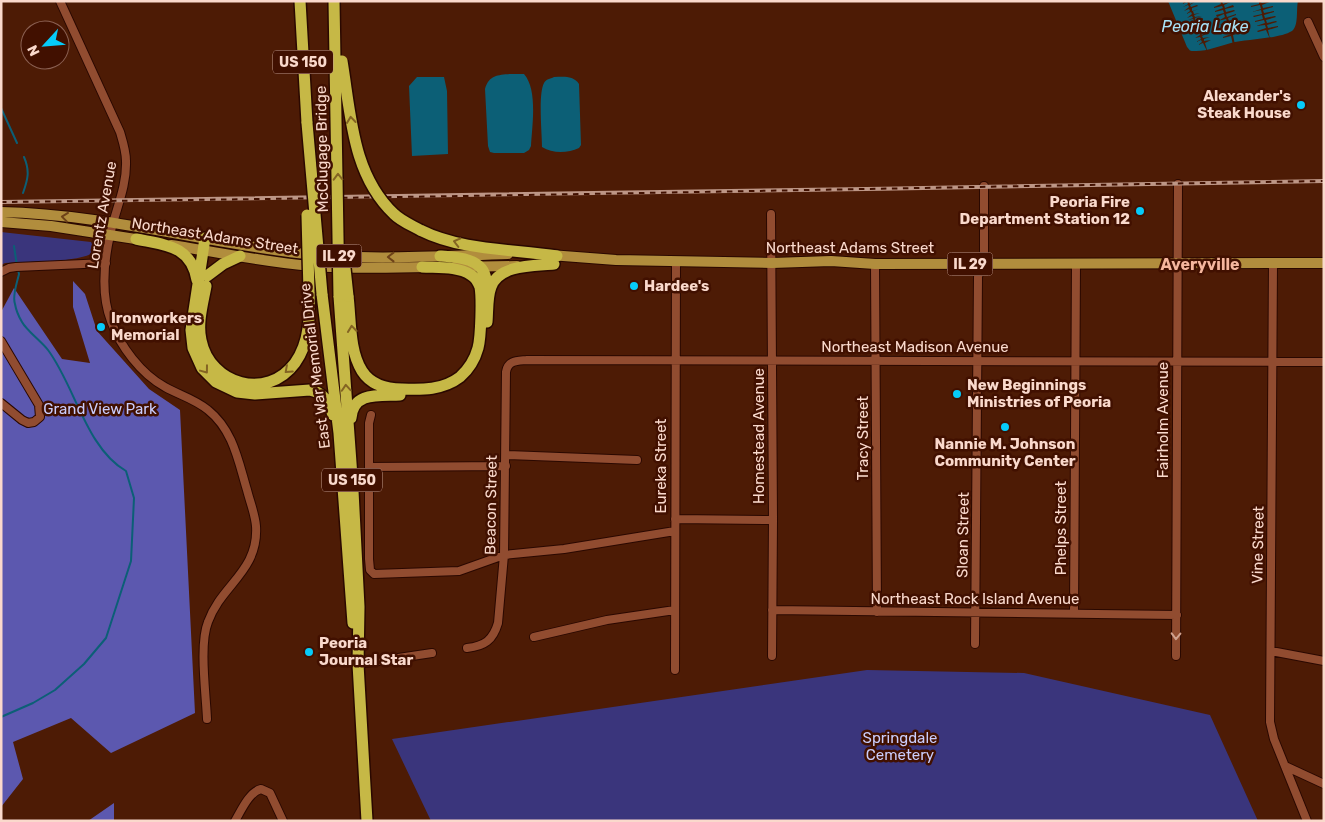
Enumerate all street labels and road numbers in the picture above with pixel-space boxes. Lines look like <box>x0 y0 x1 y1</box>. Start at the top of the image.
road number: US 150 <box>273 51 333 74</box>
street label: McClugage Bridge <box>312 85 332 213</box>
street label: Lorentz Avenue <box>84 160 120 270</box>
street label: Northeast Adams Street <box>130 214 300 258</box>
street label: Northeast Adams Street <box>766 239 934 257</box>
road number: IL 29 <box>316 245 362 268</box>
road number: IL 29 <box>948 252 992 276</box>
street label: East War Memorial Drive <box>296 282 334 450</box>
street label: Northeast Madison Avenue <box>821 338 1009 356</box>
street label: Fairholm Avenue <box>1154 362 1172 478</box>
street label: Homestead Avenue <box>750 368 768 504</box>
street label: Tracy Street <box>854 396 872 480</box>
street label: Eureka Street <box>652 418 670 513</box>
street label: Beacon Street <box>481 455 501 555</box>
road number: US 150 <box>322 468 382 492</box>
street label: Phelps Street <box>1052 481 1070 575</box>
street label: Sloan Street <box>953 492 973 578</box>
street label: Vine Street <box>1248 506 1268 584</box>
street label: Northeast Rock Island Avenue <box>871 590 1080 608</box>

